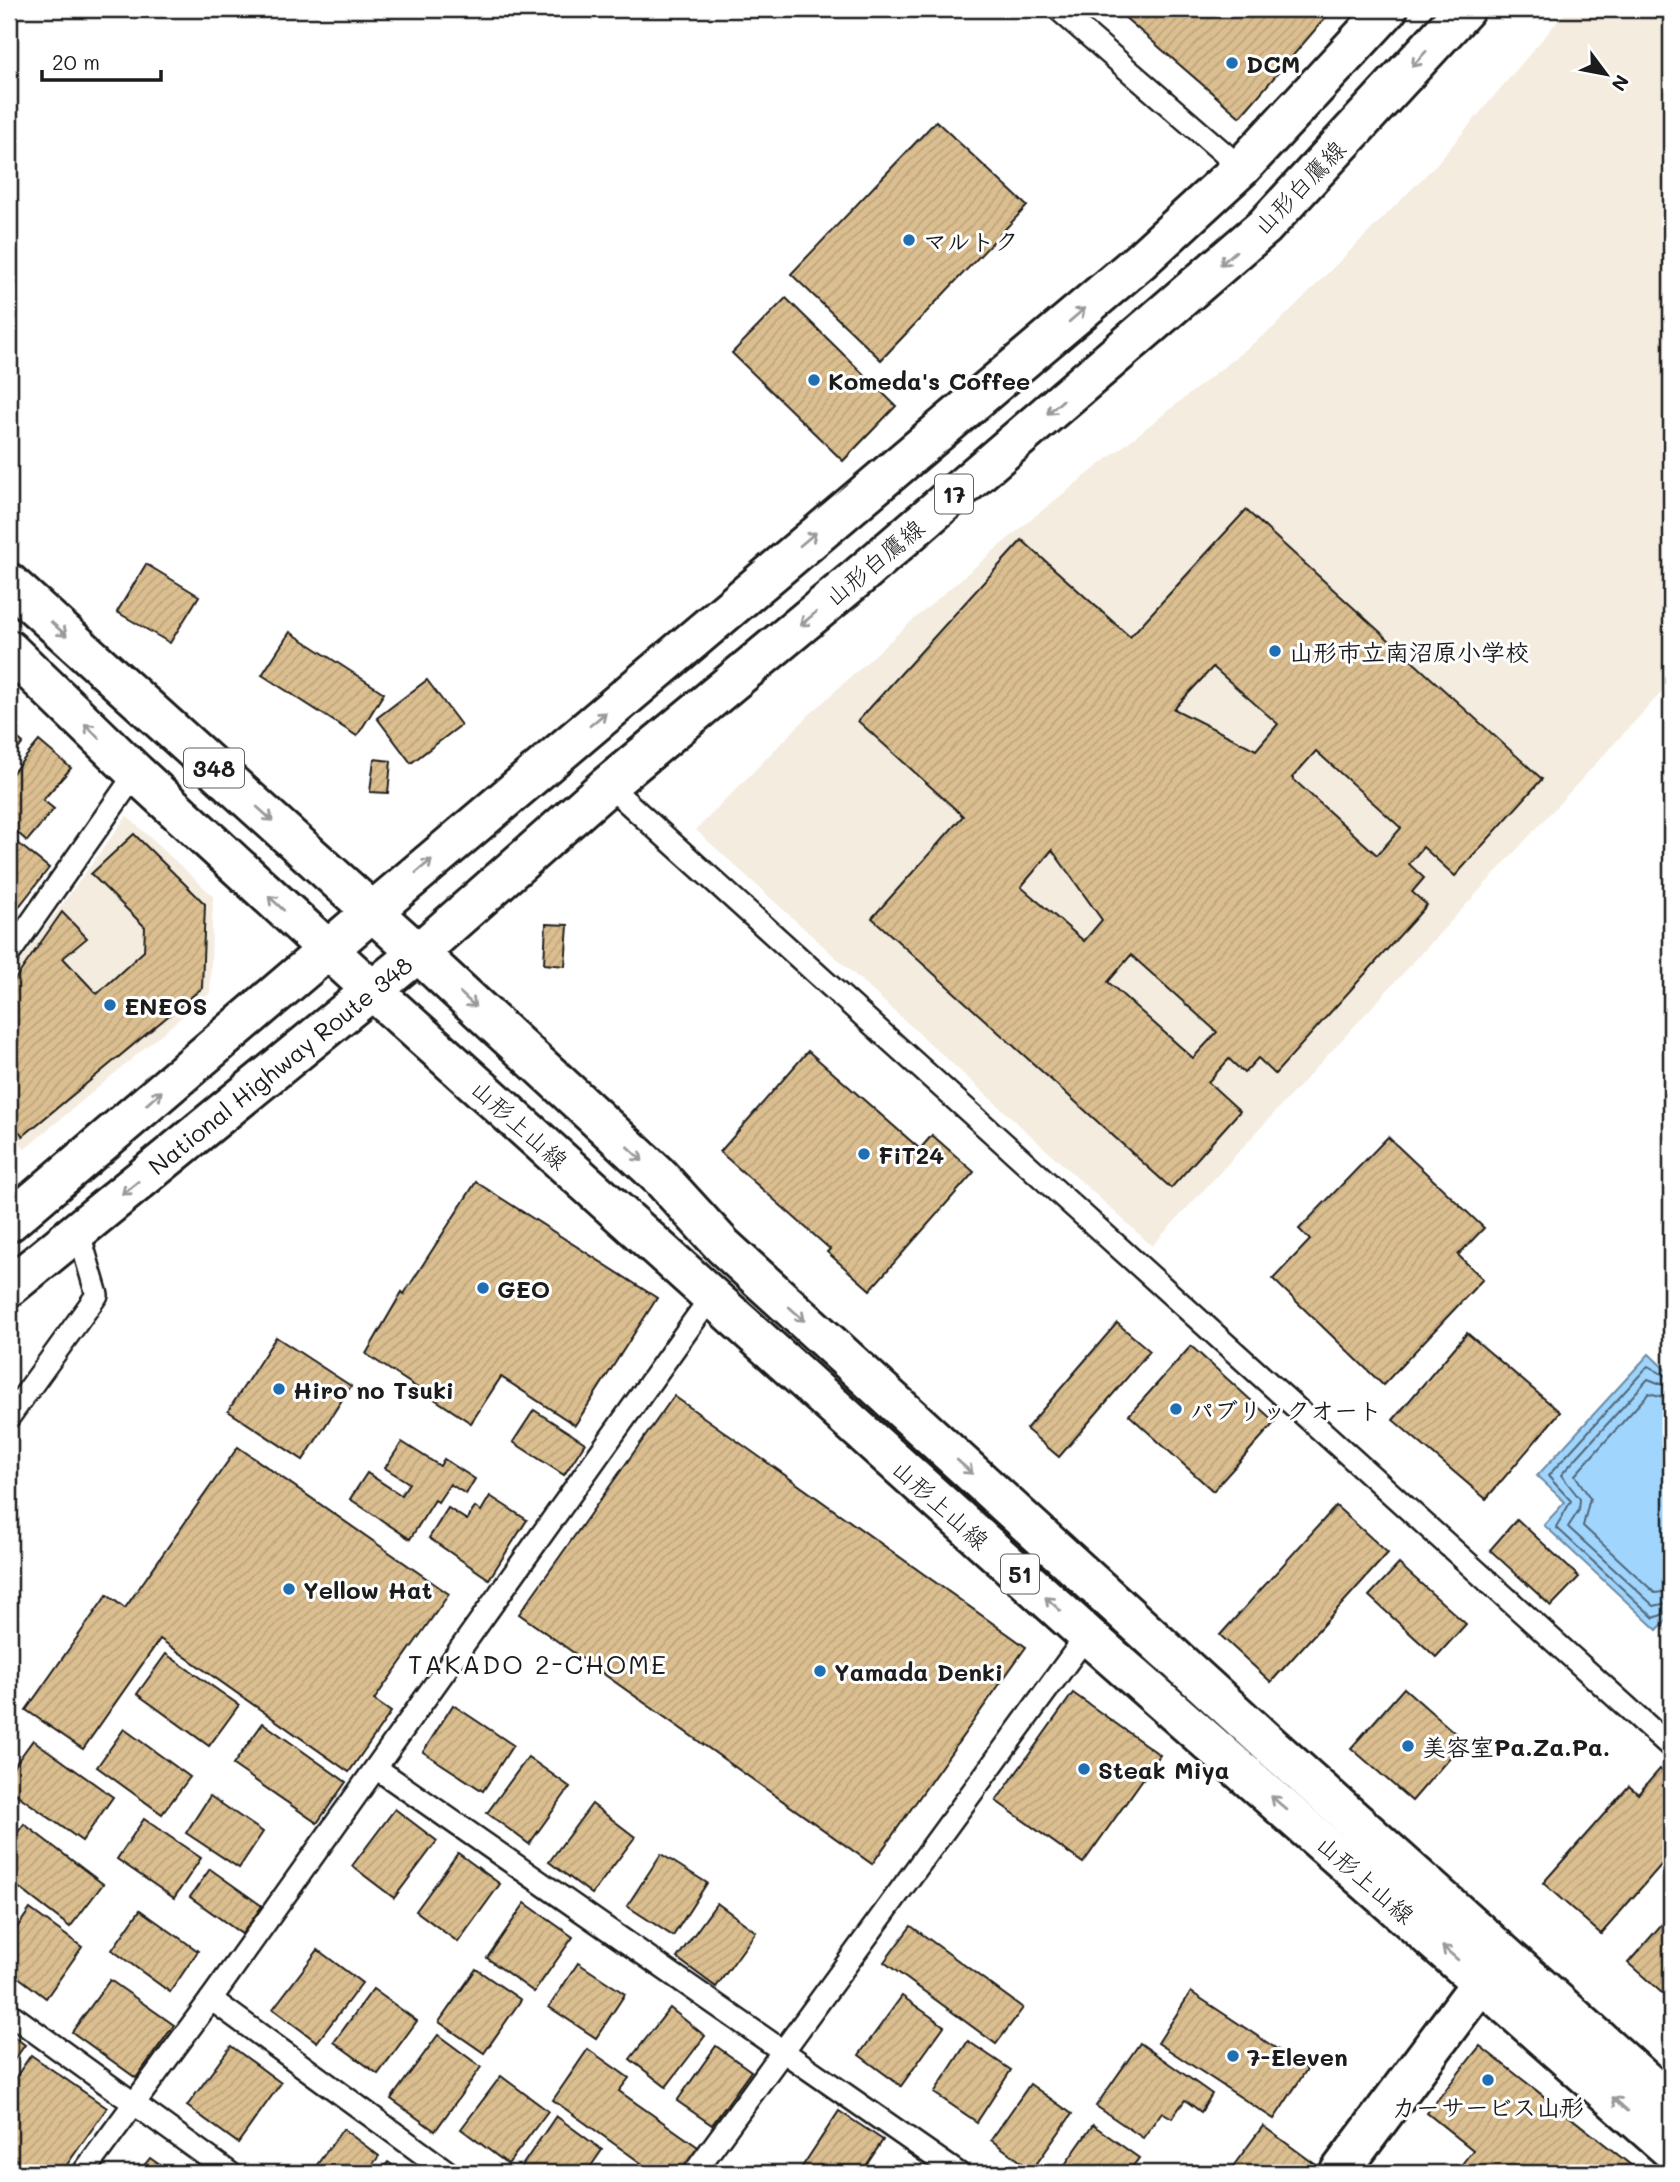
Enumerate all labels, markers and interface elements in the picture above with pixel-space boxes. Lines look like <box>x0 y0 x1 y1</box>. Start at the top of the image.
scale bar <box>42 38 161 82</box>
north arrow <box>1572 38 1642 108</box>
text: 20 m <box>52 48 100 75</box>
place label: DCM <box>1246 48 1300 79</box>
one-way arrow <box>1411 50 1427 68</box>
marker: DCM <box>1224 55 1240 71</box>
text: N <box>1606 71 1635 96</box>
street label: 山形白鷹線 <box>1246 133 1352 241</box>
place label: マルトク <box>923 225 1019 256</box>
marker: マルトク <box>901 232 917 248</box>
one-way arrow <box>1219 250 1237 266</box>
one-way arrow <box>1068 307 1086 323</box>
place label: Komeda's Coffee <box>828 365 1030 396</box>
marker: Komeda's Coffee <box>806 372 822 388</box>
one-way arrow <box>1047 399 1065 415</box>
road number: 17 <box>935 474 973 514</box>
street label: 山形白鷹線 <box>818 512 930 612</box>
one-way arrow <box>799 531 817 547</box>
one-way arrow <box>800 611 818 626</box>
one-way arrow <box>50 621 68 637</box>
place label: 山形市立南沼原小学校 <box>1289 636 1529 667</box>
marker: 山形市立南沼原小学校 <box>1267 643 1283 659</box>
one-way arrow <box>588 711 606 727</box>
one-way arrow <box>84 723 102 740</box>
road number: 348 <box>184 748 244 788</box>
one-way arrow <box>256 806 274 822</box>
one-way arrow <box>415 859 433 874</box>
one-way arrow <box>268 895 285 912</box>
street label: National Highway Route 348 <box>142 949 418 1181</box>
place label: ENEOS <box>124 990 207 1021</box>
one-way arrow <box>459 991 476 1008</box>
marker: ENEOS <box>102 997 118 1013</box>
street label: 山形上山線 <box>465 1072 575 1176</box>
one-way arrow <box>144 1090 162 1106</box>
place label: FiT24 <box>878 1139 944 1170</box>
one-way arrow <box>626 1146 643 1163</box>
marker: FiT24 <box>856 1146 872 1162</box>
one-way arrow <box>122 1181 140 1196</box>
place label: GEO <box>497 1273 550 1304</box>
marker: GEO <box>475 1280 491 1296</box>
one-way arrow <box>788 1305 805 1322</box>
place label: Hiro no Tsuki <box>293 1374 454 1405</box>
marker: Hiro no Tsuki <box>271 1381 287 1397</box>
place label: パブリックオート <box>1190 1394 1382 1425</box>
marker: パブリックオート <box>1168 1401 1184 1417</box>
street label: 山形上山線 <box>886 1452 996 1556</box>
one-way arrow <box>956 1459 974 1475</box>
road number: 51 <box>1001 1554 1039 1594</box>
place label: Yellow Hat <box>303 1574 432 1605</box>
marker: Yellow Hat <box>281 1581 297 1597</box>
one-way arrow <box>1044 1596 1062 1612</box>
district label: TAKADO 2-CHOME <box>408 1647 668 1681</box>
place label: Yamada Denki <box>834 1656 1003 1687</box>
marker: Yamada Denki <box>812 1663 828 1679</box>
place label: 美容室Pa.Za.Pa. <box>1422 1731 1610 1762</box>
marker: 美容室Pa.Za.Pa. <box>1400 1738 1416 1754</box>
place label: Steak Miya <box>1098 1754 1230 1785</box>
marker: Steak Miya <box>1076 1761 1092 1777</box>
one-way arrow <box>1270 1795 1288 1811</box>
street label: 山形上山線 <box>1311 1828 1421 1930</box>
one-way arrow <box>1441 1945 1459 1961</box>
place label: 7-Eleven <box>1247 2041 1348 2072</box>
marker: 7-Eleven <box>1225 2048 1241 2064</box>
marker: カーサービス山形 <box>1480 2072 1496 2088</box>
place label: カーサービス山形 <box>1392 2091 1584 2122</box>
one-way arrow <box>1611 2096 1629 2112</box>

